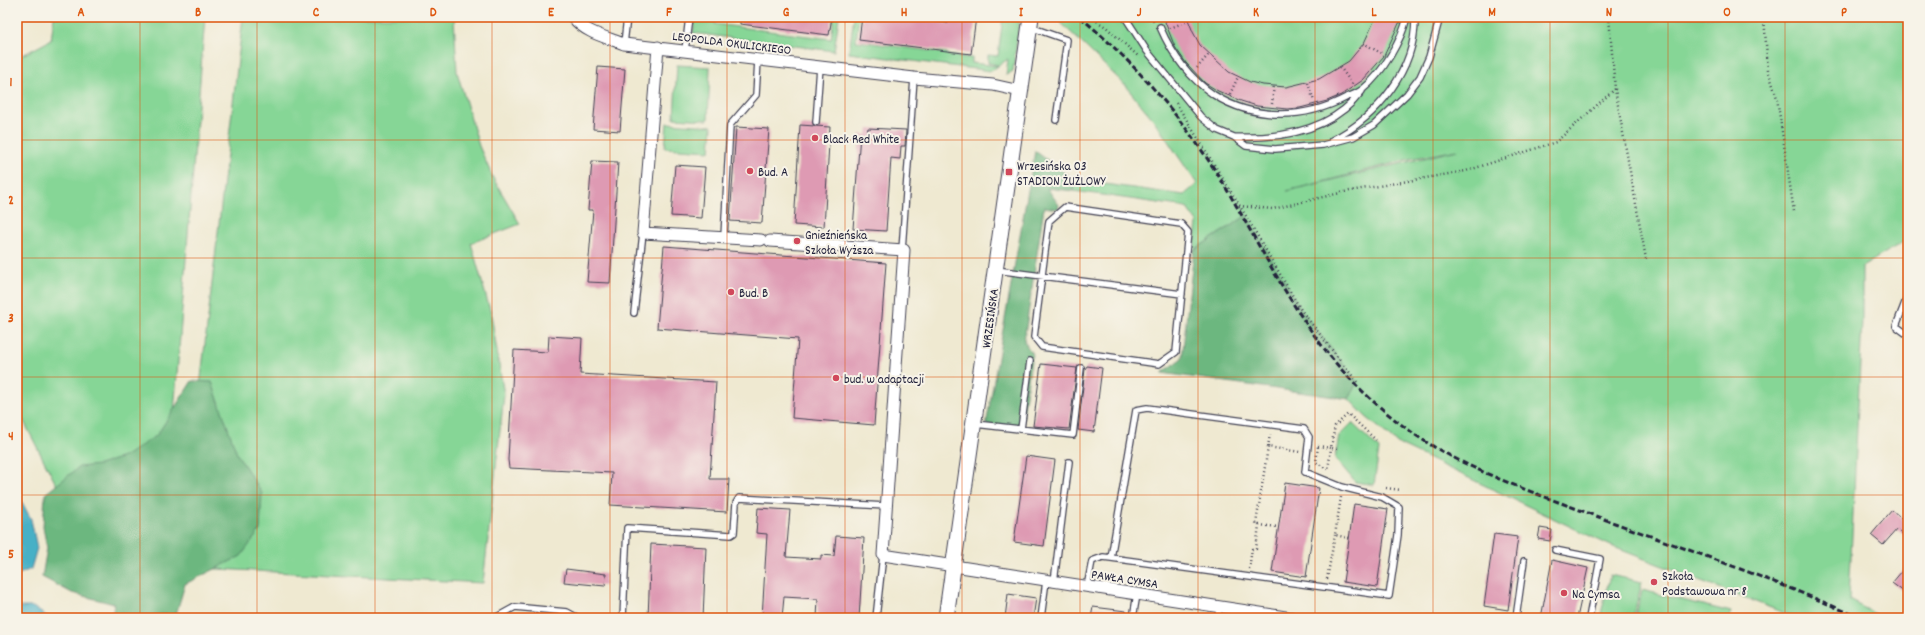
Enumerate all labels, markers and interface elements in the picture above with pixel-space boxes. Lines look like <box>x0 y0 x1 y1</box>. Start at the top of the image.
text: A <box>77 4 85 23</box>
text: B <box>195 4 201 23</box>
text: C <box>313 4 320 23</box>
text: D <box>430 4 437 23</box>
text: E <box>548 4 555 23</box>
text: F <box>666 4 672 23</box>
text: G <box>783 4 790 23</box>
text: H <box>901 4 908 23</box>
text: I <box>1019 4 1024 23</box>
text: J <box>1137 4 1142 23</box>
text: K <box>1253 4 1259 23</box>
text: L <box>1371 4 1377 23</box>
text: M <box>1488 4 1496 23</box>
text: N <box>1606 4 1612 23</box>
text: O <box>1723 4 1731 23</box>
text: P <box>1841 4 1847 23</box>
street label: LEOPOLDA OKULICKIEGO <box>671 28 792 61</box>
text: 1 <box>10 74 13 93</box>
place label: Black Red White <box>823 131 900 150</box>
marker: Black Red White <box>810 133 820 143</box>
place label: Wrzesińska 03 STADION ŻUŻLOWY <box>1017 158 1107 192</box>
place label: Bud. A <box>758 164 788 183</box>
marker: Bud. A <box>745 166 755 176</box>
marker: Wrzesińska 03 STADION ŻUŻLOWY <box>1004 167 1014 177</box>
text: 2 <box>8 192 14 211</box>
place label: Gnieźnieńska Szkoła Wyższa <box>805 227 874 261</box>
marker: Gnieźnieńska Szkoła Wyższa <box>792 236 802 246</box>
place label: Bud. B <box>739 285 768 304</box>
marker: Bud. B <box>726 287 736 297</box>
street label: WRZESIŃSKA <box>978 287 1005 349</box>
text: 3 <box>8 310 14 329</box>
place label: bud. w adaptacji <box>844 371 925 390</box>
marker: bud. w adaptacji <box>831 373 841 383</box>
text: 4 <box>8 428 14 447</box>
text: 5 <box>8 546 14 565</box>
street label: PAWŁA CYMSA <box>1090 566 1160 595</box>
place label: Szkoła Podstawowa nr 8 <box>1662 568 1747 602</box>
marker: Szkoła Podstawowa nr 8 <box>1649 577 1659 587</box>
place label: Na Cymsa <box>1572 586 1621 605</box>
marker: Na Cymsa <box>1559 588 1569 598</box>

